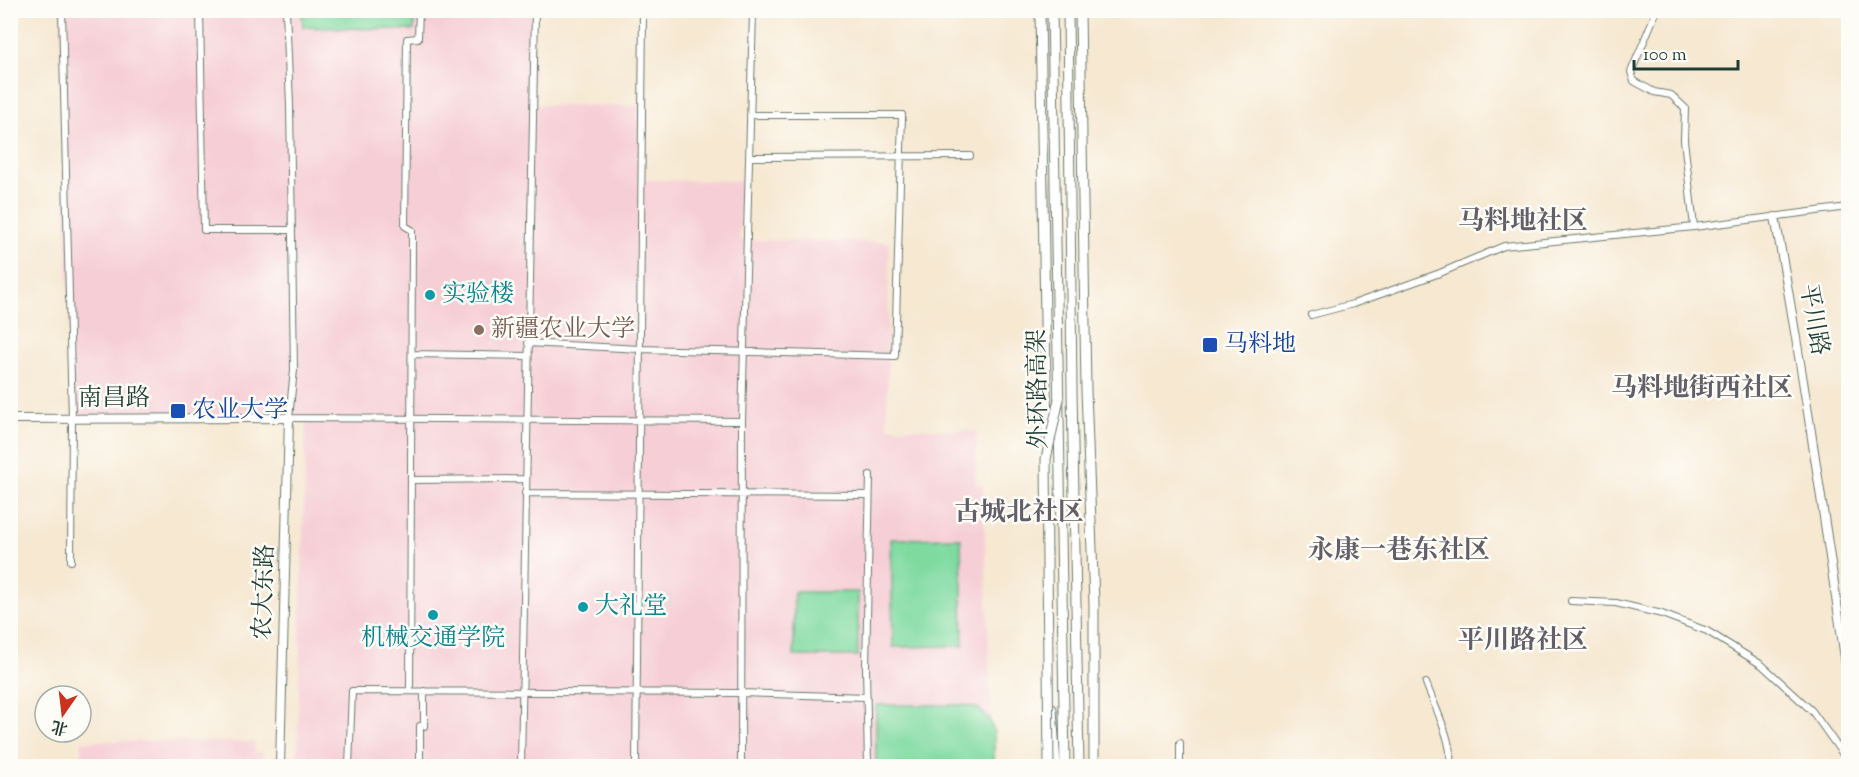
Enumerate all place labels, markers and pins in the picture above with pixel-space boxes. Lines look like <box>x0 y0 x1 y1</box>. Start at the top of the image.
place label: 实验楼 <box>442 278 514 312</box>
marker: 实验楼 <box>423 288 437 302</box>
place label: 新疆农业大学 <box>491 313 635 347</box>
marker: 新疆农业大学 <box>472 323 486 337</box>
place label: 马料地 <box>1224 328 1296 362</box>
marker: 马料地 <box>1201 336 1219 354</box>
place label: 农业大学 <box>192 394 288 428</box>
marker: 农业大学 <box>169 402 187 420</box>
place label: 大礼堂 <box>595 590 667 624</box>
marker: 大礼堂 <box>576 600 590 614</box>
marker: 机械交通学院 <box>426 608 440 622</box>
place label: 机械交通学院 <box>361 622 505 656</box>

